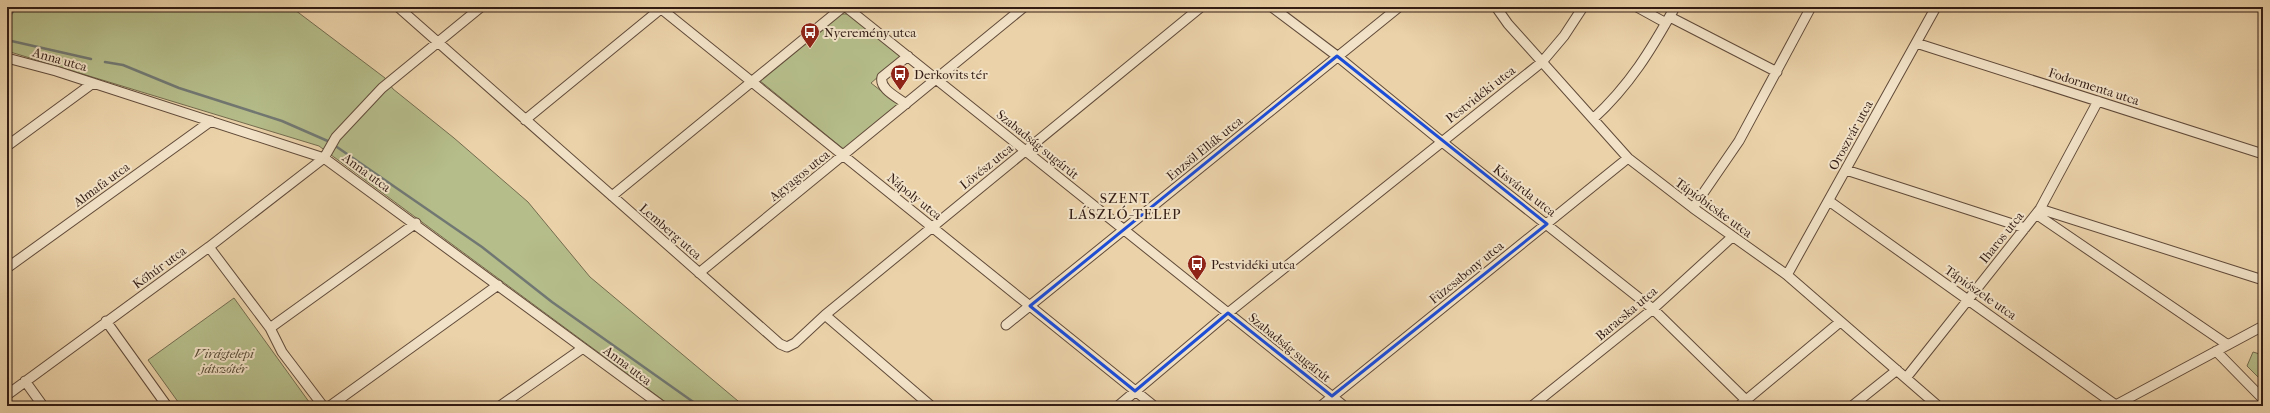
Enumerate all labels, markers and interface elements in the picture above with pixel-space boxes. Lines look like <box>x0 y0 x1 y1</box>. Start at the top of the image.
bus stop icon: Nyeremény utca <box>799 21 821 49</box>
place label: Nyeremény utca <box>824 25 917 40</box>
street label: Anna utca <box>30 44 90 75</box>
street label: Pestvidéki utca <box>1443 62 1519 126</box>
bus stop icon: Derkovits tér <box>889 63 911 91</box>
street label: Fodormenta utca <box>2047 65 2142 108</box>
place label: Derkovits tér <box>914 67 988 82</box>
street label: Oroszvár utca <box>1825 97 1876 173</box>
street label: Szabadság sugárút <box>994 107 1082 182</box>
street label: Enzsöl Ellák utca <box>1163 113 1246 184</box>
street label: Lövész utca <box>957 140 1017 192</box>
street label: Agyagos utca <box>765 146 833 205</box>
street label: Anna utca <box>339 149 395 196</box>
street label: Almafa utca <box>70 158 133 210</box>
street label: Kisvárda utca <box>1490 161 1560 220</box>
street label: Nápoly utca <box>884 170 946 224</box>
street label: Tápióbicske utca <box>1672 174 1756 241</box>
district label: SZENT LÁSZLÓ-TELEP <box>1069 190 1182 223</box>
street label: Lemberg utca <box>637 200 705 263</box>
street label: Iharos utca <box>1976 208 2027 266</box>
street label: Füzesabony utca <box>1426 237 1507 307</box>
street label: Kőhúr utca <box>130 242 190 292</box>
bus stop icon: Pestvidéki utca <box>1186 253 1208 281</box>
place label: Pestvidéki utca <box>1211 257 1296 272</box>
street label: Tápiószele utca <box>1942 262 2020 323</box>
street label: Baracska utca <box>1593 283 1661 343</box>
street label: Szabadság sugárút <box>1246 310 1334 385</box>
street label: Anna utca <box>600 342 655 389</box>
park label: Virágtelepi játszótér <box>194 346 255 376</box>

